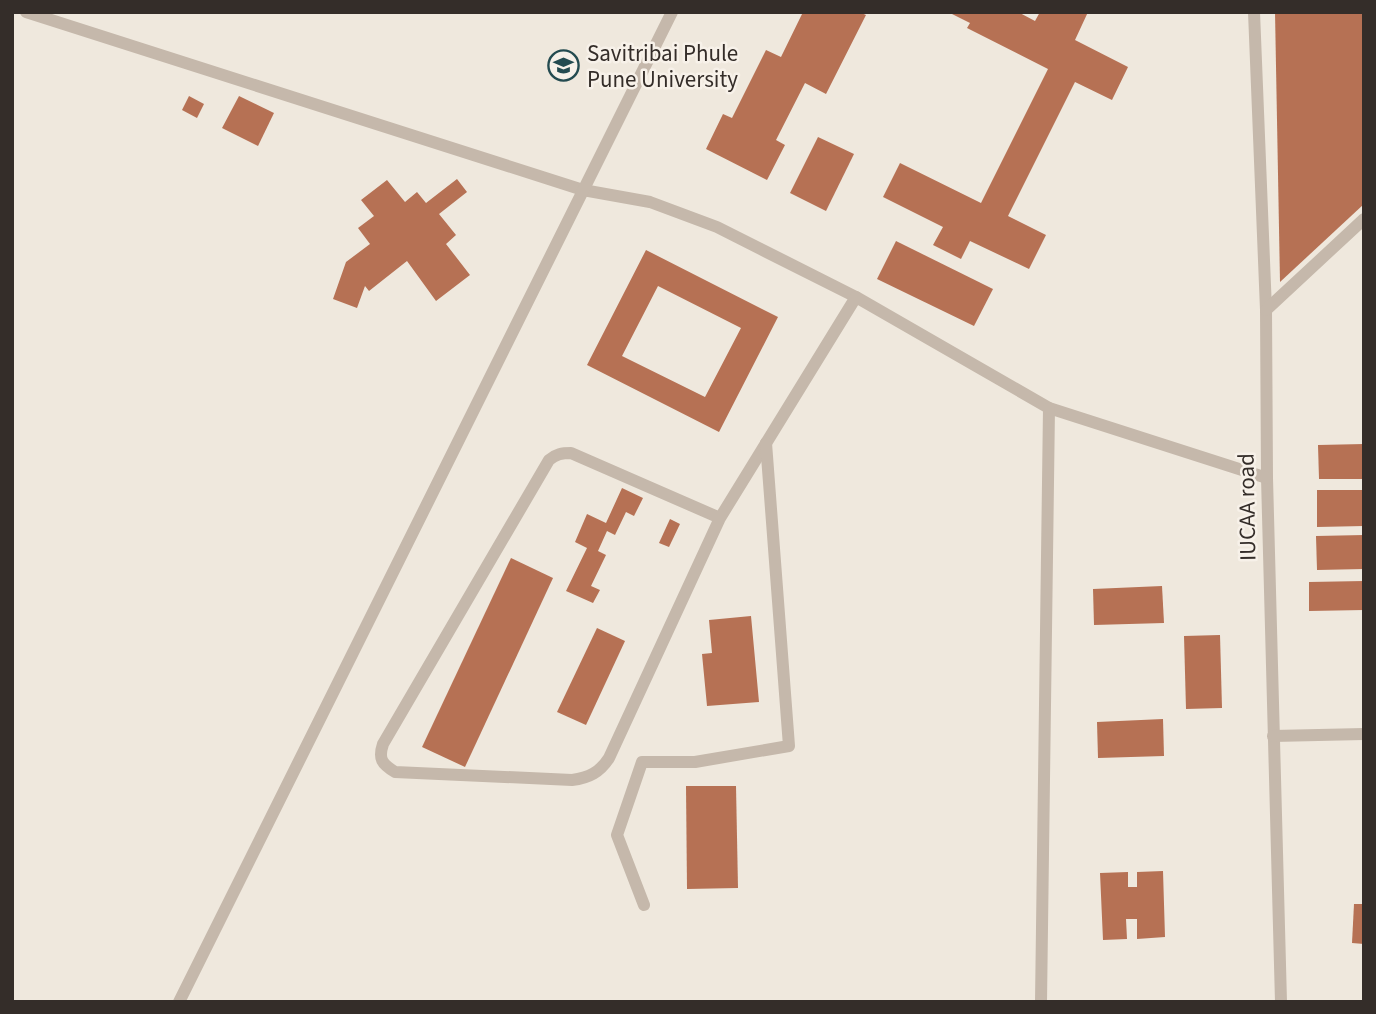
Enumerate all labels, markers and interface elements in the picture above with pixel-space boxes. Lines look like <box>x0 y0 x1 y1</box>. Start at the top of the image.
place label: Savitribai Phule Pune University <box>587 37 738 96</box>
school or university icon: Savitribai Phule Pune University <box>547 49 581 83</box>
street label: IUCAA road <box>1230 453 1264 561</box>

